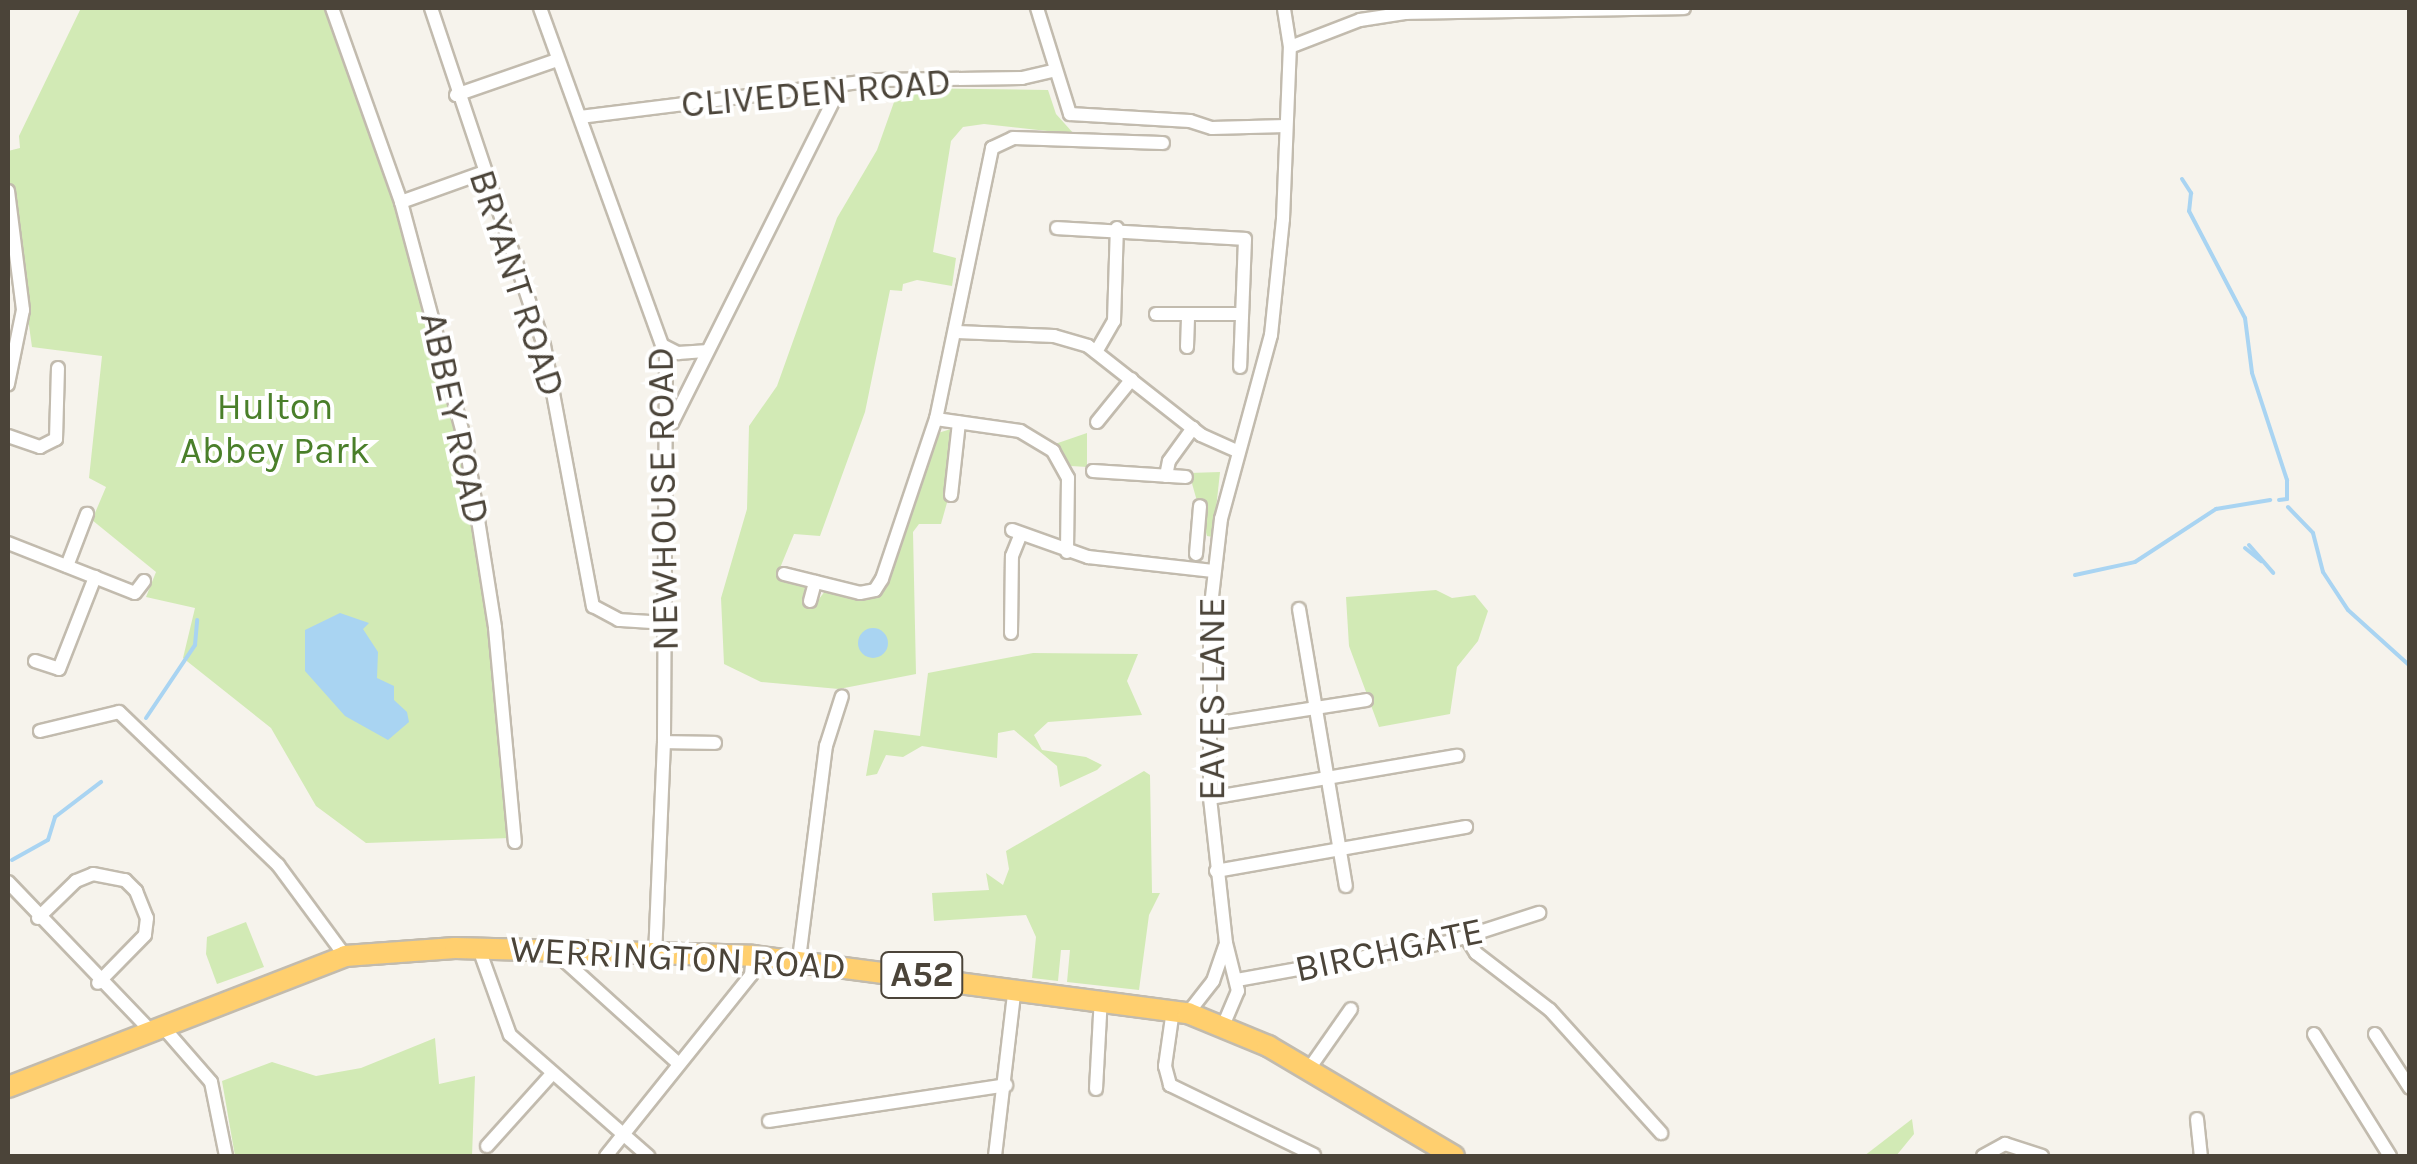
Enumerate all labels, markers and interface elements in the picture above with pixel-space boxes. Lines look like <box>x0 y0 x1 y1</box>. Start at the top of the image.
street label: CLIVEDEN ROAD <box>679 58 953 128</box>
street label: BRYANT ROAD <box>459 164 575 402</box>
street label: ABBEY ROAD <box>410 308 500 528</box>
street label: NEWHOUSE ROAD <box>638 347 688 651</box>
park label: Hulton Abbey Park <box>180 384 370 474</box>
street label: EAVES LANE <box>1189 597 1235 801</box>
street label: BIRCHGATE <box>1291 908 1487 992</box>
street label: WERRINGTON ROAD <box>509 926 847 990</box>
road number: A52 <box>880 945 964 1005</box>

